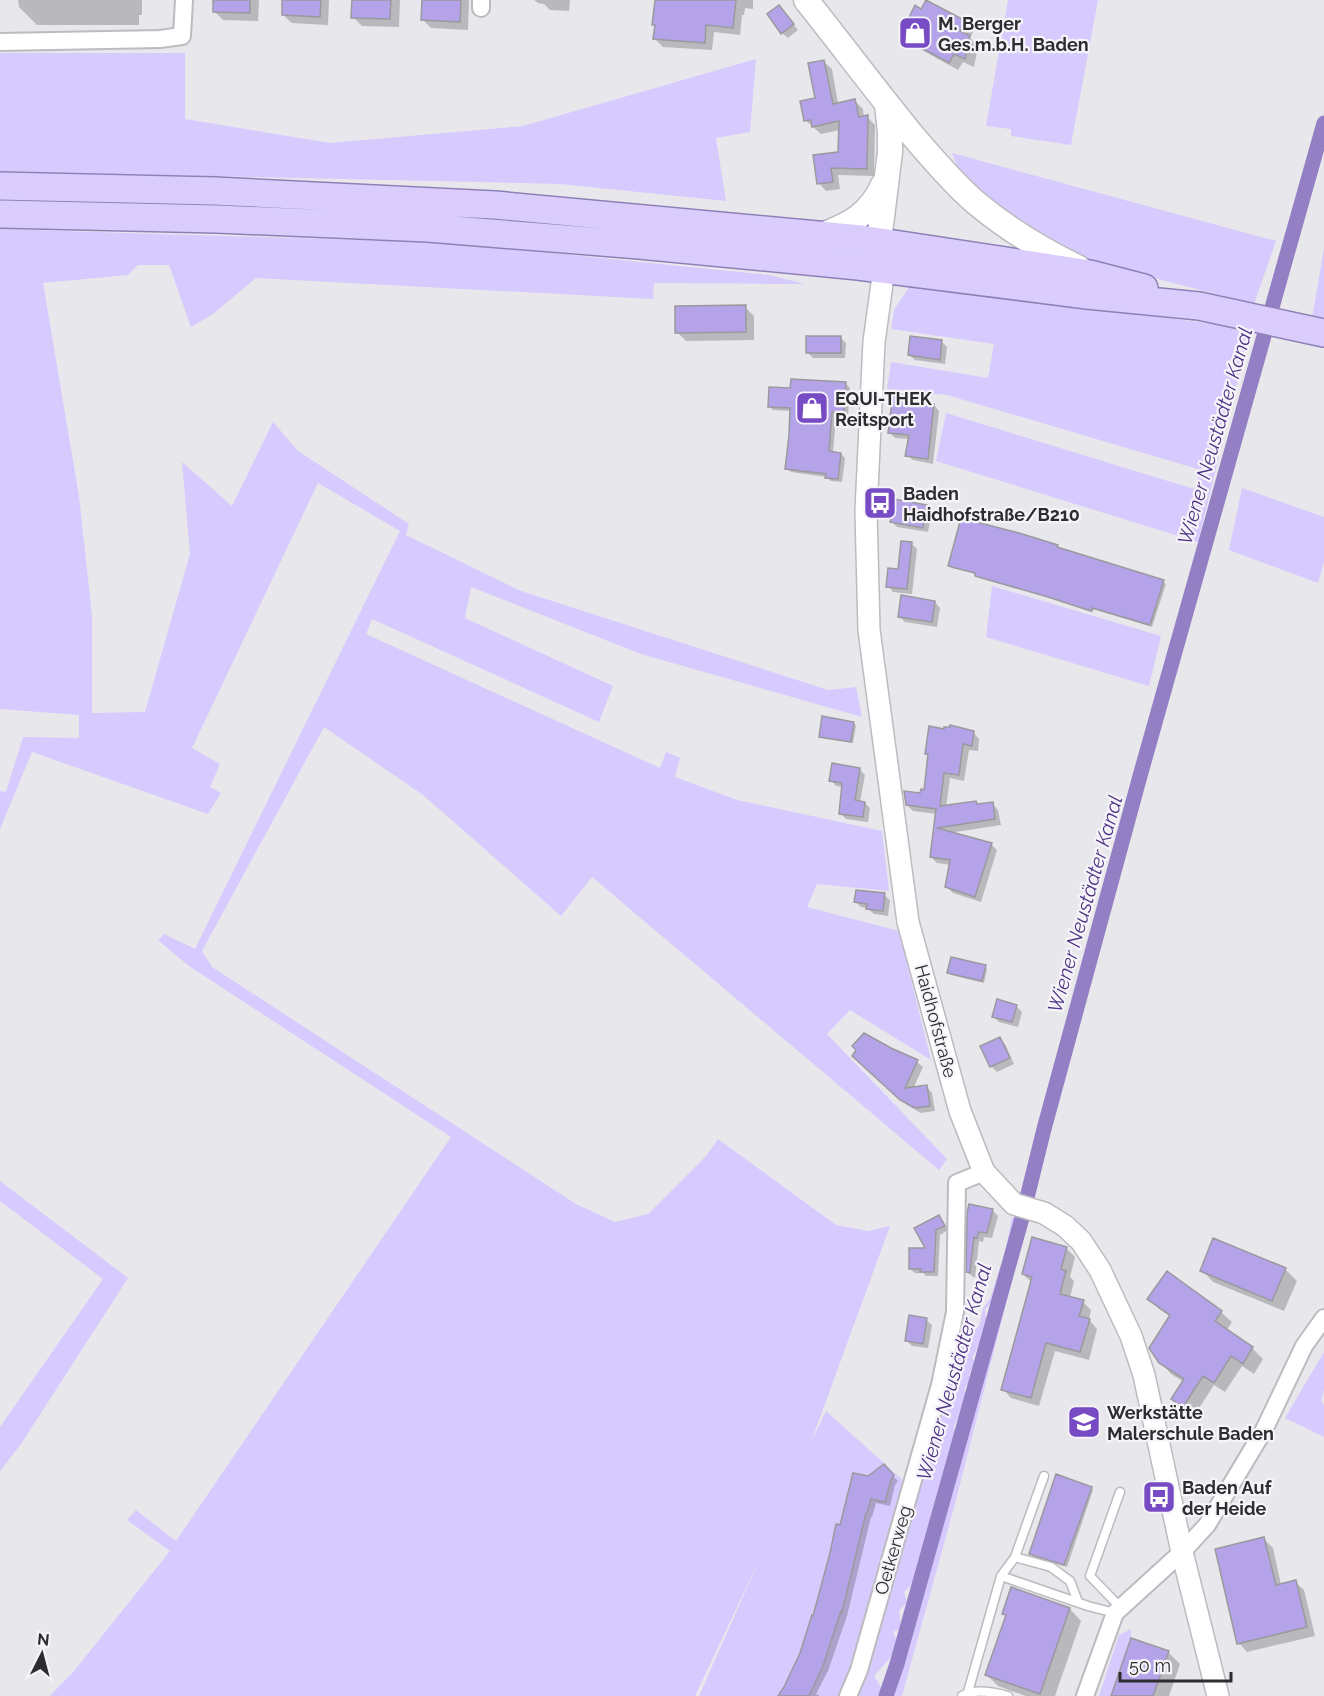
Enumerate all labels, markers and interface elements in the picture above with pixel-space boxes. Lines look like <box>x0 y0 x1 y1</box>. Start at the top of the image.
place label: M. Berger Ges.m.b.H. Baden <box>938 13 1089 55</box>
shop icon: M. Berger Ges.m.b.H. Baden <box>897 15 933 51</box>
water label: Wiener Neustädter Kanal <box>1172 325 1258 547</box>
place label: EQUI-THEK Reitsport <box>835 388 933 430</box>
shop icon: EQUI-THEK Reitsport <box>794 390 830 426</box>
place label: Baden Haidhofstraße/B210 <box>903 483 1080 525</box>
bus stop icon: Baden Haidhofstraße/B210 <box>862 485 898 521</box>
water label: Wiener Neustädter Kanal <box>1042 793 1128 1015</box>
street label: Haidhofstraße <box>911 962 961 1080</box>
water label: Wiener Neustädter Kanal <box>911 1261 997 1483</box>
place label: Werkstätte Malerschule Baden <box>1107 1402 1274 1444</box>
school or university icon: Werkstätte Malerschule Baden <box>1066 1404 1102 1440</box>
place label: Baden Auf der Heide <box>1182 1477 1273 1519</box>
bus stop icon: Baden Auf der Heide <box>1141 1479 1177 1515</box>
street label: Oetkerweg <box>870 1503 916 1597</box>
north arrow <box>12 1624 72 1684</box>
text: N <box>36 1629 51 1650</box>
scale bar <box>1120 1645 1231 1683</box>
text: 50 m <box>1129 1655 1171 1676</box>

